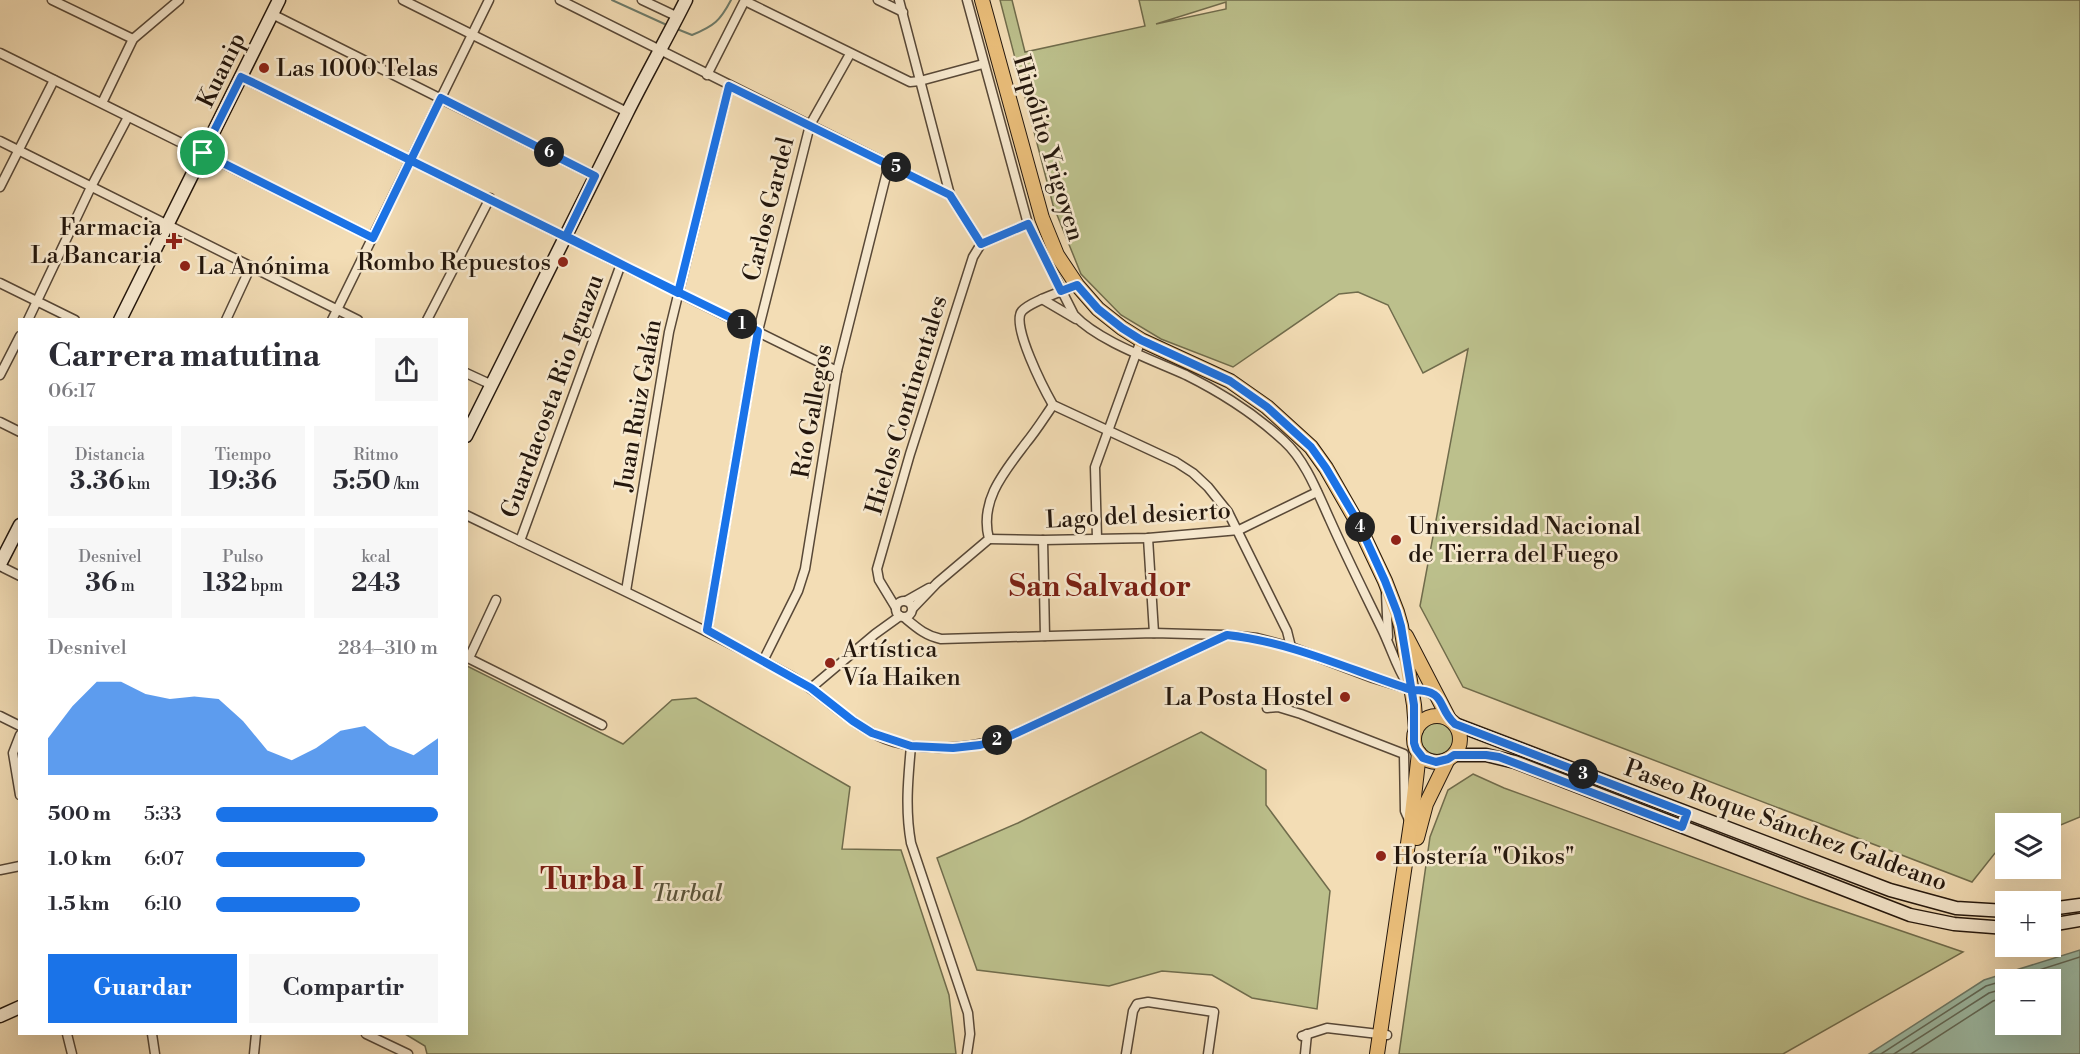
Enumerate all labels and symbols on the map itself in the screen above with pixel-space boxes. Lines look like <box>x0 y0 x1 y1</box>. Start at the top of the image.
street label: Kuanip <box>191 28 253 113</box>
street label: Hipólito Yrigoyen <box>1006 52 1091 245</box>
place label: Las 1000 Telas <box>276 54 438 84</box>
marker: Las 1000 Telas <box>257 61 271 75</box>
pin <box>177 127 228 178</box>
street label: Carlos Gardel <box>737 134 801 284</box>
pin: 6 <box>534 137 564 167</box>
pin: 5 <box>881 152 911 182</box>
place label: Farmacia La Bancaria <box>31 213 163 271</box>
marker: Farmacia La Bancaria <box>167 234 181 248</box>
place label: Rombo Repuestos <box>357 248 551 278</box>
place label: La Anónima <box>197 252 330 282</box>
marker: Rombo Repuestos <box>556 255 570 269</box>
marker: La Anónima <box>178 259 192 273</box>
street label: Guardacosta Rio Iguazu <box>495 270 611 522</box>
street label: Hielos Continentales <box>859 292 955 518</box>
pin: 1 <box>727 309 757 339</box>
street label: Juan Ruiz Galán <box>609 317 669 494</box>
street label: Río Gallegos <box>786 342 840 481</box>
street label: Lago del desierto <box>1045 496 1232 536</box>
pin: 4 <box>1345 512 1375 542</box>
place label: Universidad Nacional de Tierra del Fuego <box>1408 512 1641 570</box>
marker: Universidad Nacional de Tierra del Fuego <box>1389 533 1403 547</box>
district label: San Salvador <box>1009 568 1191 606</box>
place label: Artística Vía Haiken <box>841 635 961 693</box>
marker: Artística Vía Haiken <box>823 656 837 670</box>
place label: La Posta Hostel <box>1164 683 1333 713</box>
marker: La Posta Hostel <box>1338 690 1352 704</box>
pin: 2 <box>982 725 1012 755</box>
street label: Paseo Roque Sánchez Galdeano <box>1620 753 1951 898</box>
pin: 3 <box>1568 759 1598 789</box>
place label: Hostería "Oikos" <box>1393 842 1575 872</box>
marker: Hostería "Oikos" <box>1374 849 1388 863</box>
district label: Turba I <box>540 861 644 899</box>
park label: Turbal <box>652 879 723 909</box>

